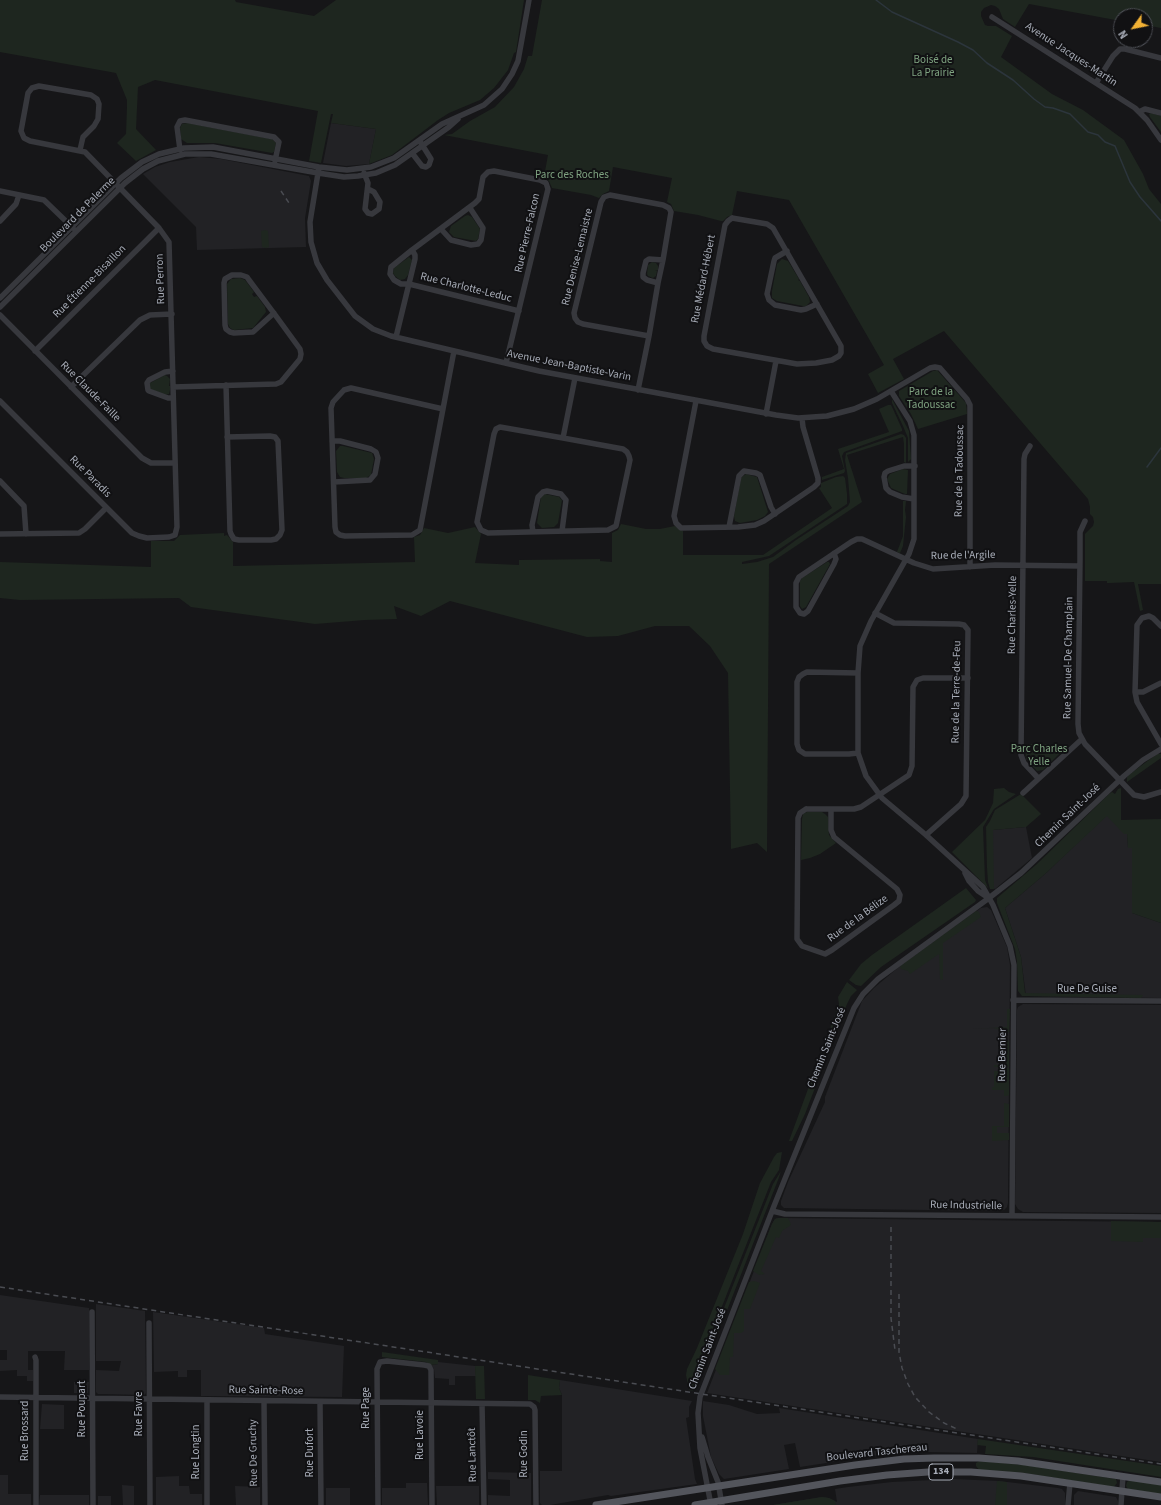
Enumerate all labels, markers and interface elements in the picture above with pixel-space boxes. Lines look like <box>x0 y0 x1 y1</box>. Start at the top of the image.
north arrow <box>1113 8 1153 48</box>
street label: Avenue Jacques-Martin <box>1022 20 1120 90</box>
text: N <box>1115 27 1132 41</box>
park label: Boisé de La Prairie <box>911 54 955 80</box>
park label: Parc des Roches <box>535 169 609 183</box>
street label: Boulevard de Palerme <box>38 175 118 255</box>
street label: Rue Pierre-Falcon <box>512 192 544 274</box>
street label: Rue Denise-Lemaistre <box>560 207 596 307</box>
street label: Rue Médard-Hébert <box>689 234 719 324</box>
street label: Rue Étienne-Bisaillon <box>51 243 129 321</box>
street label: Rue Perron <box>154 253 168 305</box>
street label: Rue Charlotte-Leduc <box>419 270 513 306</box>
street label: Avenue Jean-Baptiste-Varin <box>506 347 632 385</box>
street label: Rue Claude-Faille <box>57 359 123 425</box>
park label: Parc de la Tadoussac <box>907 386 955 412</box>
street label: Rue de la Tadoussac <box>953 425 967 517</box>
street label: Rue Paradis <box>66 453 114 501</box>
street label: Rue de l'Argile <box>930 549 996 563</box>
street label: Rue Charles-Yelle <box>1006 576 1020 654</box>
street label: Rue Samuel-De Champlain <box>1061 597 1077 719</box>
street label: Rue de la Terre-de-Feu <box>950 640 964 744</box>
park label: Parc Charles Yelle <box>1011 743 1067 769</box>
street label: Chemin Saint-José <box>1033 781 1103 851</box>
street label: Rue de la Bélize <box>825 893 891 945</box>
street label: Rue De Guise <box>1057 983 1117 997</box>
street label: Chemin Saint-José <box>805 1006 849 1090</box>
street label: Rue Bernier <box>996 1028 1010 1082</box>
street label: Rue Industrielle <box>930 1199 1002 1213</box>
street label: Chemin Saint-José <box>686 1307 730 1391</box>
street label: Rue Poupart <box>76 1381 90 1437</box>
street label: Rue Sainte-Rose <box>229 1384 303 1398</box>
street label: Rue Page <box>360 1387 374 1429</box>
street label: Rue Favre <box>133 1392 147 1436</box>
street label: Rue Brossard <box>19 1401 33 1461</box>
street label: Rue Lavoie <box>414 1410 428 1460</box>
street label: Rue De Gruchy <box>247 1419 261 1487</box>
street label: Rue Longtin <box>190 1424 204 1480</box>
street label: Rue Dufort <box>304 1428 318 1478</box>
street label: Rue Lanctôt <box>466 1428 480 1482</box>
street label: Rue Godin <box>518 1430 532 1478</box>
street label: Boulevard Taschereau <box>826 1441 928 1465</box>
road number: 134 <box>929 1464 953 1480</box>

